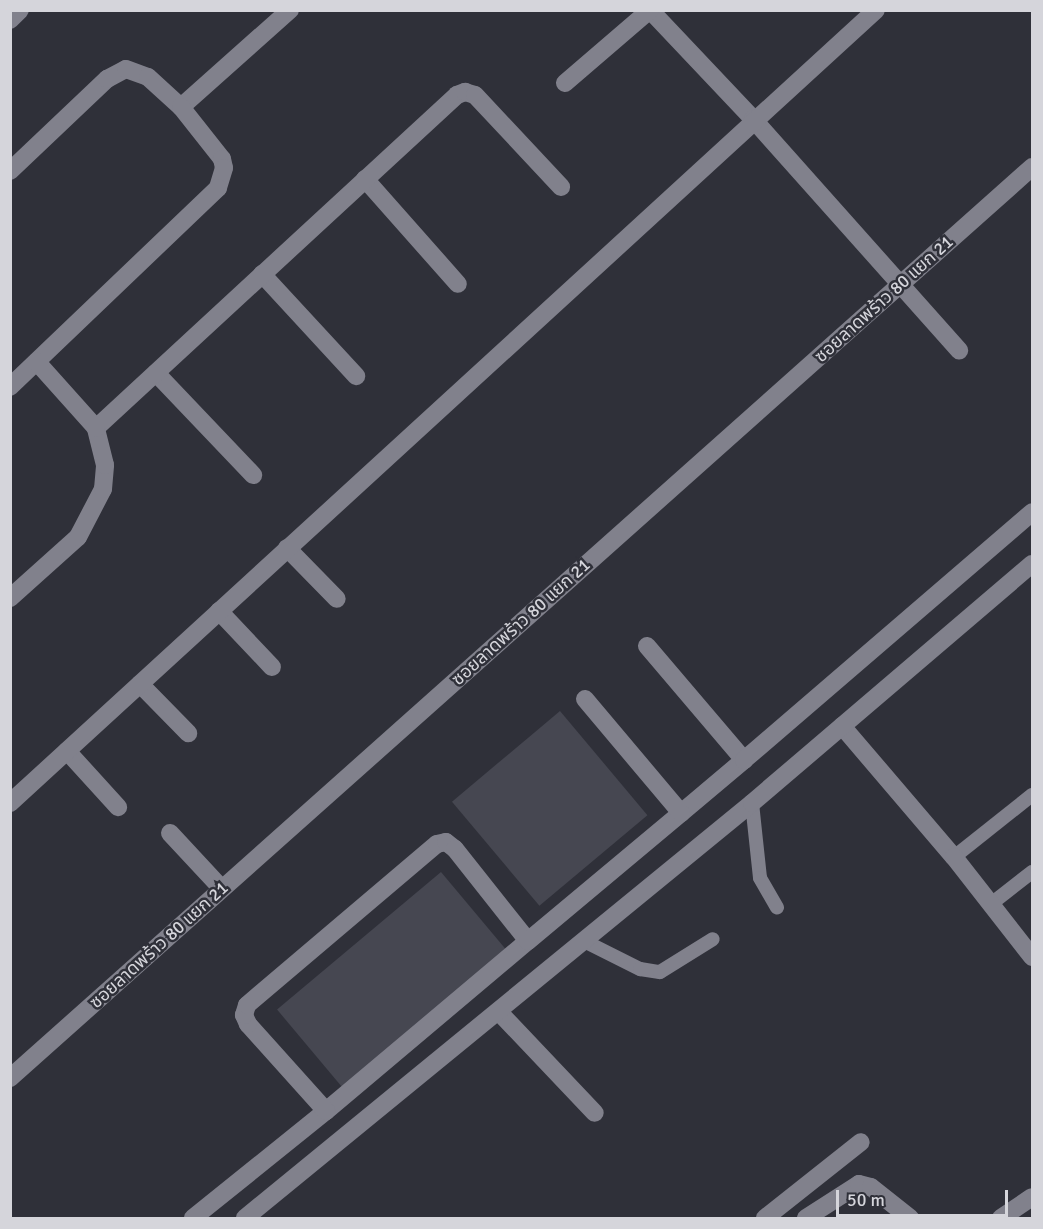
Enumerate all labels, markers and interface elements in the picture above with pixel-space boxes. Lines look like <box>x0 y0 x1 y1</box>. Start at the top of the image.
street label: ซอยลาดพร้าว 80 แยก 21 <box>810 231 958 367</box>
street label: ซอยลาดพร้าว 80 แยก 21 <box>447 554 595 690</box>
street label: ซอยลาดพร้าว 80 แยก 21 <box>85 877 233 1013</box>
scale bar <box>839 1178 1012 1216</box>
text: 50 m <box>847 1189 885 1211</box>

